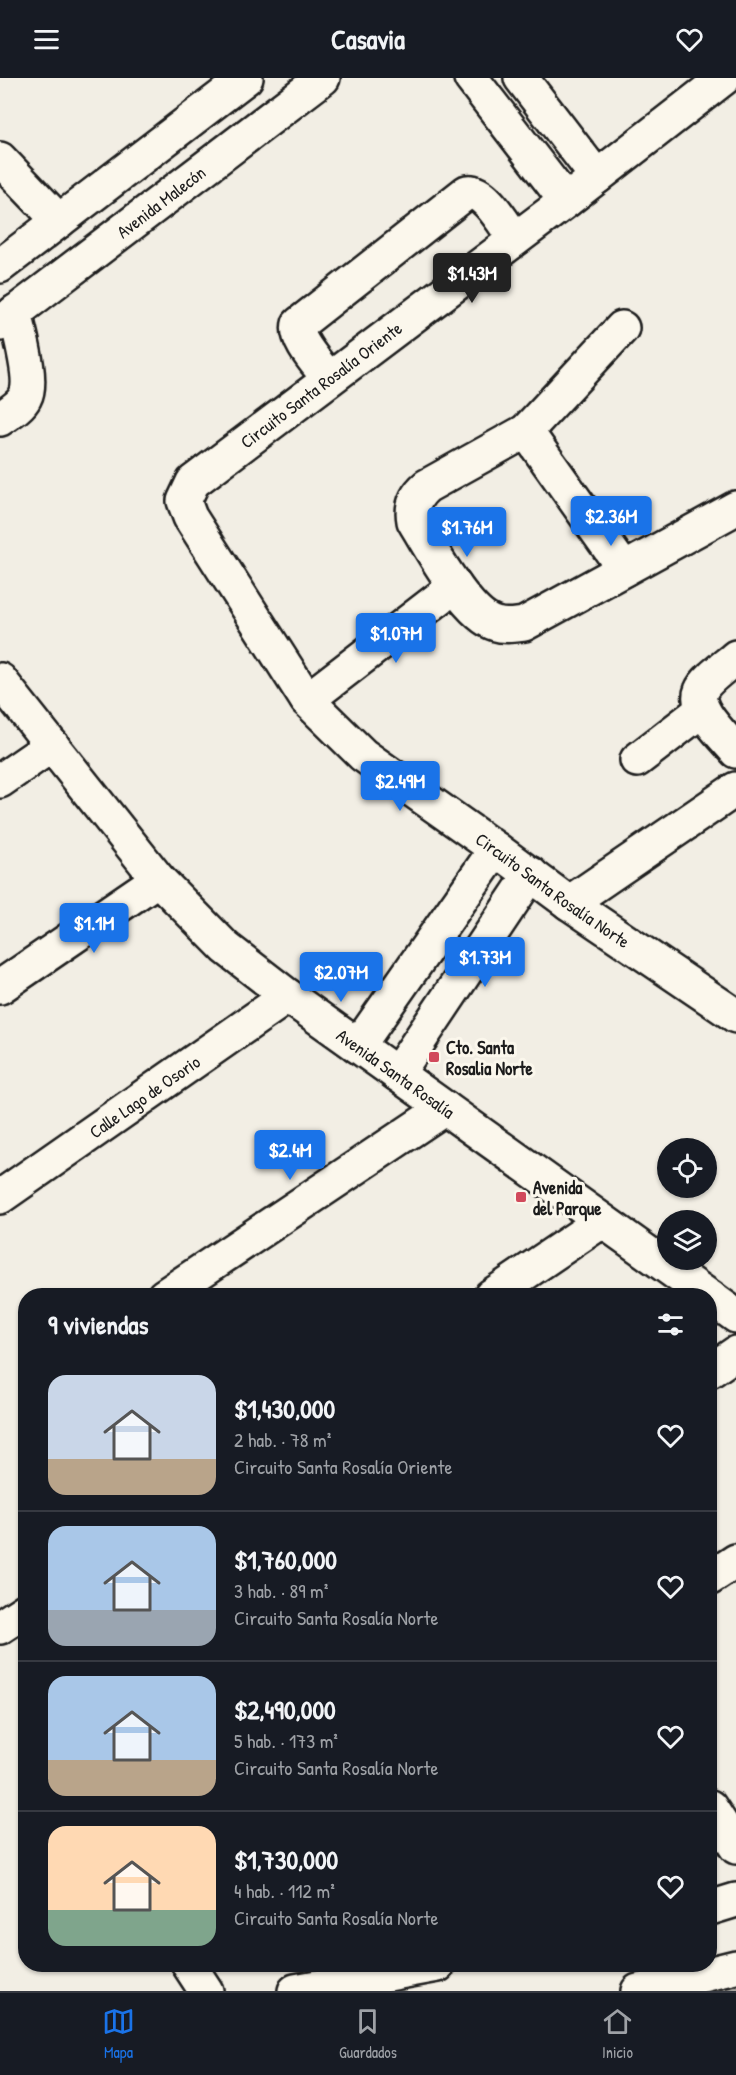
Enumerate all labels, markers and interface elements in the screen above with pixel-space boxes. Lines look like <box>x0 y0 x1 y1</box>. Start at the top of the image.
text: Casavia <box>331 21 405 57</box>
icon: menu <box>30 23 63 56</box>
icon: heart <box>673 23 706 56</box>
street label: Avenida Malecón <box>111 160 210 244</box>
pin: $1.43M <box>423 253 521 304</box>
text: $1.43M <box>447 259 497 286</box>
street label: Circuito Santa Rosalía Oriente <box>235 316 407 454</box>
pin: $2.36M <box>562 496 660 547</box>
text: $2.36M <box>585 502 637 529</box>
pin: $1.76M <box>418 507 516 558</box>
text: $1.76M <box>441 513 493 540</box>
pin: $1.07M <box>347 613 445 664</box>
text: $1.07M <box>370 619 422 646</box>
pin: $2.49M <box>351 761 449 812</box>
text: $2.49M <box>375 767 425 794</box>
street label: Circuito Santa Rosalía Norte <box>471 826 635 953</box>
pin: $1.1M <box>52 903 136 954</box>
text: $1.1M <box>74 909 114 936</box>
pin: $1.73M <box>436 937 534 988</box>
text: $1.73M <box>459 943 511 970</box>
pin: $2.07M <box>292 952 390 1003</box>
text: $2.07M <box>314 958 368 985</box>
street label: Avenida Santa Rosalía <box>332 1022 460 1124</box>
place label: Cto. Santa Rosalia Norte <box>446 1035 533 1081</box>
street label: Calle Lago de Osorio <box>84 1049 205 1144</box>
marker: Cto. Santa Rosalia Norte <box>427 1050 441 1064</box>
pin: $2.4M <box>248 1130 332 1181</box>
text: $2.4M <box>268 1136 312 1163</box>
map controls <box>657 1138 717 1270</box>
button: locate <box>657 1138 717 1198</box>
place label: Avenida del Parque <box>533 1175 602 1222</box>
marker: Avenida del Parque <box>514 1190 528 1204</box>
button: layers <box>657 1210 717 1270</box>
text: 9 viviendas <box>48 1307 148 1342</box>
icon: filters <box>654 1308 687 1341</box>
text: $1,430,000 <box>234 1391 335 1426</box>
icon: home <box>96 1399 168 1471</box>
icon: heart <box>654 1419 687 1452</box>
text: 2 hab. · 78 m² <box>234 1426 331 1453</box>
text: Circuito Santa Rosalía Oriente <box>234 1453 452 1480</box>
text: $1,760,000 <box>234 1542 337 1577</box>
icon: home <box>96 1550 168 1622</box>
icon: heart <box>654 1570 687 1603</box>
text: 3 hab. · 89 m² <box>234 1577 328 1604</box>
text: Circuito Santa Rosalía Norte <box>234 1604 438 1631</box>
text: $2,490,000 <box>234 1692 336 1727</box>
icon: home <box>96 1700 168 1772</box>
icon: heart <box>654 1720 687 1753</box>
text: 5 hab. · 173 m² <box>234 1727 338 1754</box>
text: Circuito Santa Rosalía Norte <box>234 1754 438 1781</box>
text: $1,730,000 <box>234 1842 338 1877</box>
icon: home <box>96 1850 168 1922</box>
icon: heart <box>654 1870 687 1903</box>
text: 4 hab. · 112 m² <box>234 1877 335 1904</box>
text: Circuito Santa Rosalía Norte <box>234 1904 438 1931</box>
tab: Mapa <box>102 2005 135 2063</box>
tab: Guardados <box>339 2005 397 2063</box>
tab: Inicio <box>601 2005 634 2063</box>

